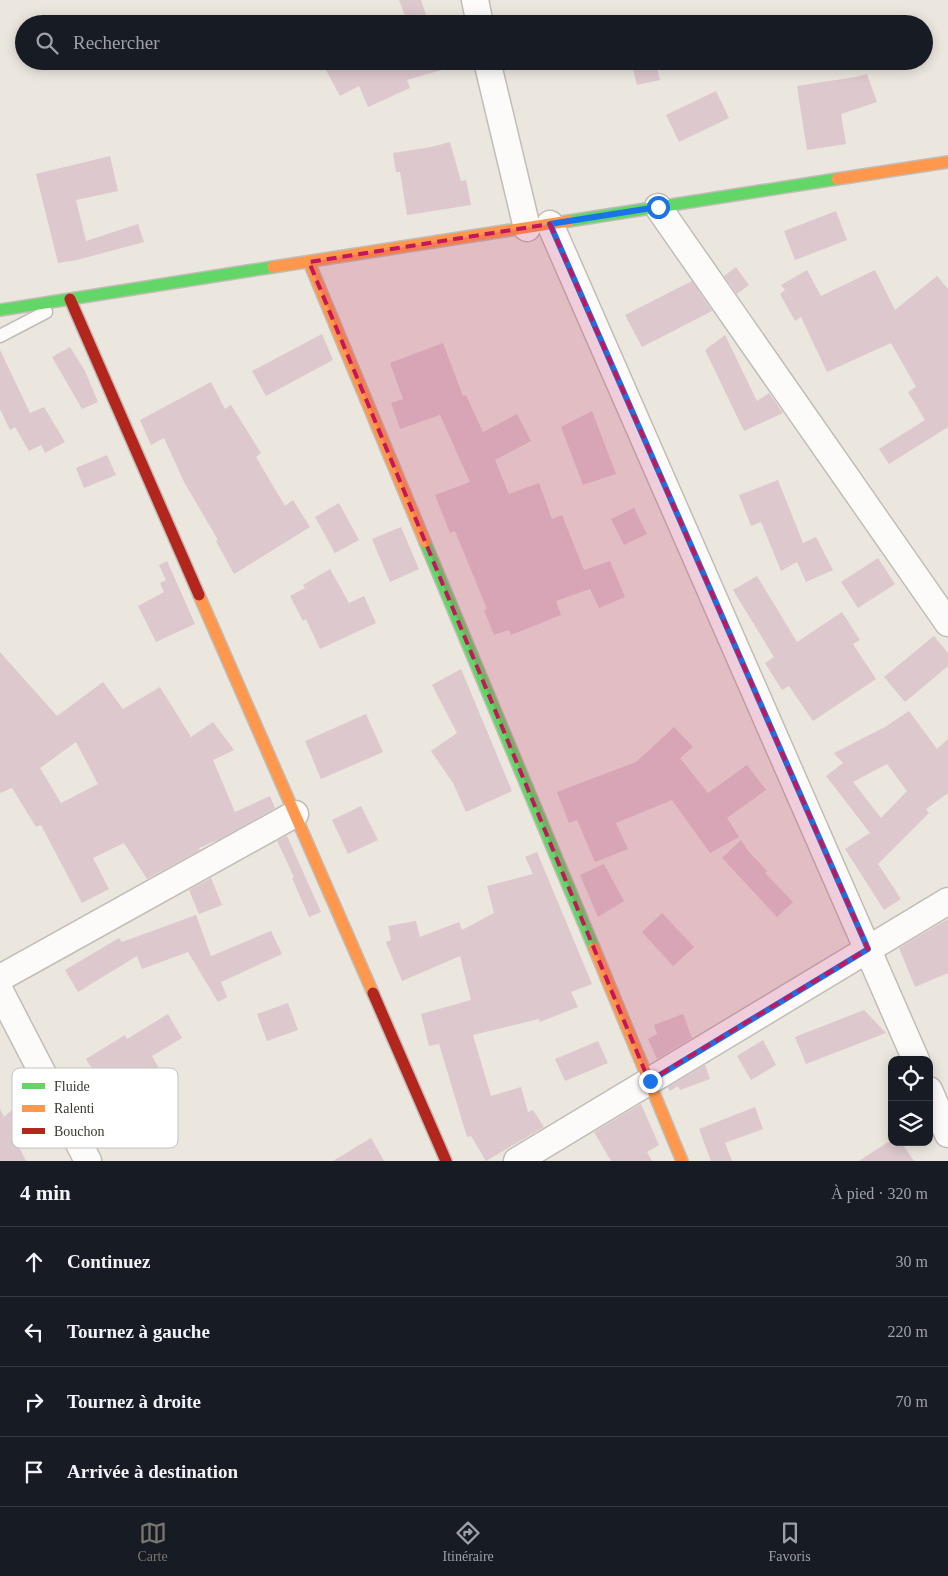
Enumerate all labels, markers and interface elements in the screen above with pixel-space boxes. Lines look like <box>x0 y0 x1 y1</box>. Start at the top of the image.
search box <box>15 15 933 70</box>
icon: search <box>33 29 61 57</box>
text: Rechercher <box>73 32 160 53</box>
route start <box>647 196 670 219</box>
map controls <box>888 1056 933 1146</box>
button: locate <box>888 1056 933 1101</box>
legend <box>12 1068 178 1148</box>
route end <box>639 1070 662 1093</box>
text: Fluide <box>54 1079 90 1094</box>
text: Ralenti <box>54 1101 95 1116</box>
button: layers <box>888 1101 933 1146</box>
text: Bouchon <box>54 1124 105 1139</box>
text: 4 min <box>20 1181 71 1205</box>
text: À pied · 320 m <box>831 1185 928 1202</box>
icon: ahead <box>20 1248 48 1276</box>
text: Continuez <box>67 1251 150 1272</box>
text: 30 m <box>896 1253 928 1270</box>
icon: left <box>20 1318 48 1346</box>
text: Tournez à gauche <box>67 1321 210 1342</box>
text: 220 m <box>888 1323 928 1340</box>
icon: right <box>20 1388 48 1416</box>
text: Tournez à droite <box>67 1391 201 1412</box>
text: 70 m <box>896 1393 928 1410</box>
icon: arrive <box>20 1458 48 1486</box>
text: Arrivée à destination <box>67 1461 238 1482</box>
tab: Carte <box>137 1519 168 1565</box>
tab: Itinéraire <box>443 1519 494 1565</box>
tab: Favoris <box>769 1519 811 1565</box>

